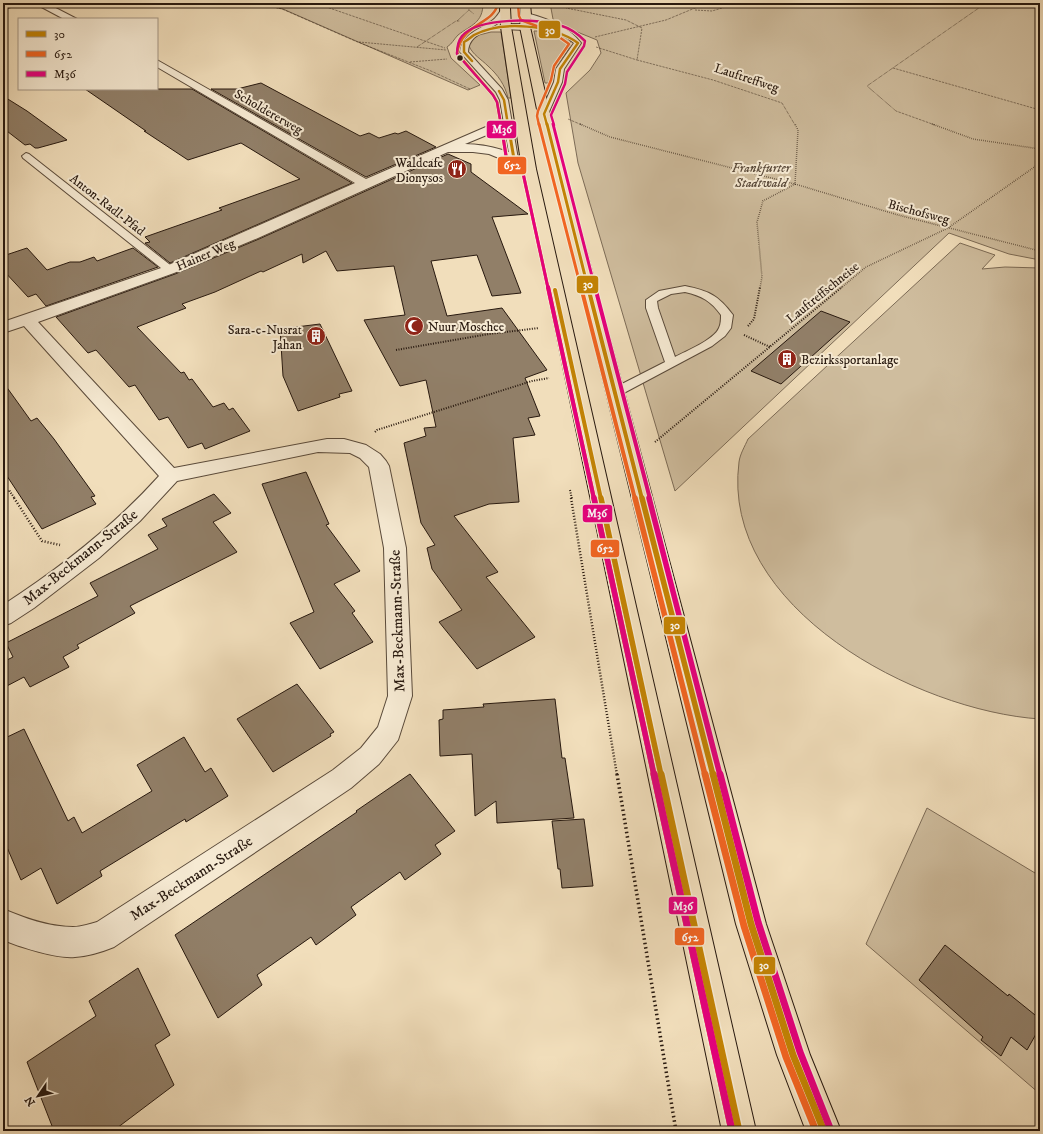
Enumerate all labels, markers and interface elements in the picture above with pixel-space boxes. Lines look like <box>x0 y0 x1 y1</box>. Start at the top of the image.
legend <box>18 18 158 90</box>
line badge: 30 <box>538 20 561 39</box>
text: 30 <box>545 24 555 38</box>
text: 30 <box>54 27 65 42</box>
text: 652 <box>54 47 72 62</box>
unlabelled marker <box>455 53 465 63</box>
street label: Lauftreffweg <box>712 60 782 96</box>
text: M36 <box>54 67 76 82</box>
street label: Scholdererweg <box>231 86 306 138</box>
line badge: M36 <box>486 120 517 139</box>
text: M36 <box>492 123 513 137</box>
place label: Waldcafe Dionysos <box>394 155 443 186</box>
line badge: 652 <box>497 156 527 175</box>
restaurant icon: Waldcafe Dionysos <box>446 158 468 180</box>
text: 652 <box>504 159 521 173</box>
park label: Frankfurter Stadtwald <box>732 160 792 191</box>
street label: Anton-Radl-Pfad <box>67 170 149 239</box>
street label: Bischofsweg <box>886 196 952 228</box>
street label: Hainer Weg <box>173 235 238 275</box>
street label: Lauftreffschneise <box>783 259 862 327</box>
line badge: 30 <box>576 275 599 294</box>
text: 30 <box>583 278 593 292</box>
mosque icon: Nuur Moschee <box>403 315 425 337</box>
place label: Nuur Moschee <box>428 319 504 335</box>
place label: Sara-e-Nusrat Jahan <box>228 322 302 353</box>
building icon: Sara-e-Nusrat Jahan <box>305 325 327 347</box>
building icon: Bezirkssportanlage <box>776 348 798 370</box>
place label: Bezirkssportanlage <box>801 352 899 368</box>
line badge: M36 <box>582 504 613 523</box>
street label: Max-Beckmann-Straße <box>19 505 142 610</box>
text: M36 <box>587 507 608 521</box>
line badge: 652 <box>590 539 620 558</box>
text: 652 <box>597 542 614 556</box>
street label: Max-Beckmann-Straße <box>386 549 409 692</box>
line badge: 30 <box>663 616 686 635</box>
text: 30 <box>670 619 680 633</box>
street label: Max-Beckmann-Straße <box>126 832 256 925</box>
line badge: M36 <box>668 896 698 915</box>
text: M36 <box>673 900 694 914</box>
line badge: 652 <box>674 927 705 946</box>
text: 652 <box>682 931 699 945</box>
line badge: 30 <box>753 956 776 975</box>
text: 30 <box>759 959 769 973</box>
north arrow <box>18 1076 58 1116</box>
text: N <box>22 1093 39 1109</box>

